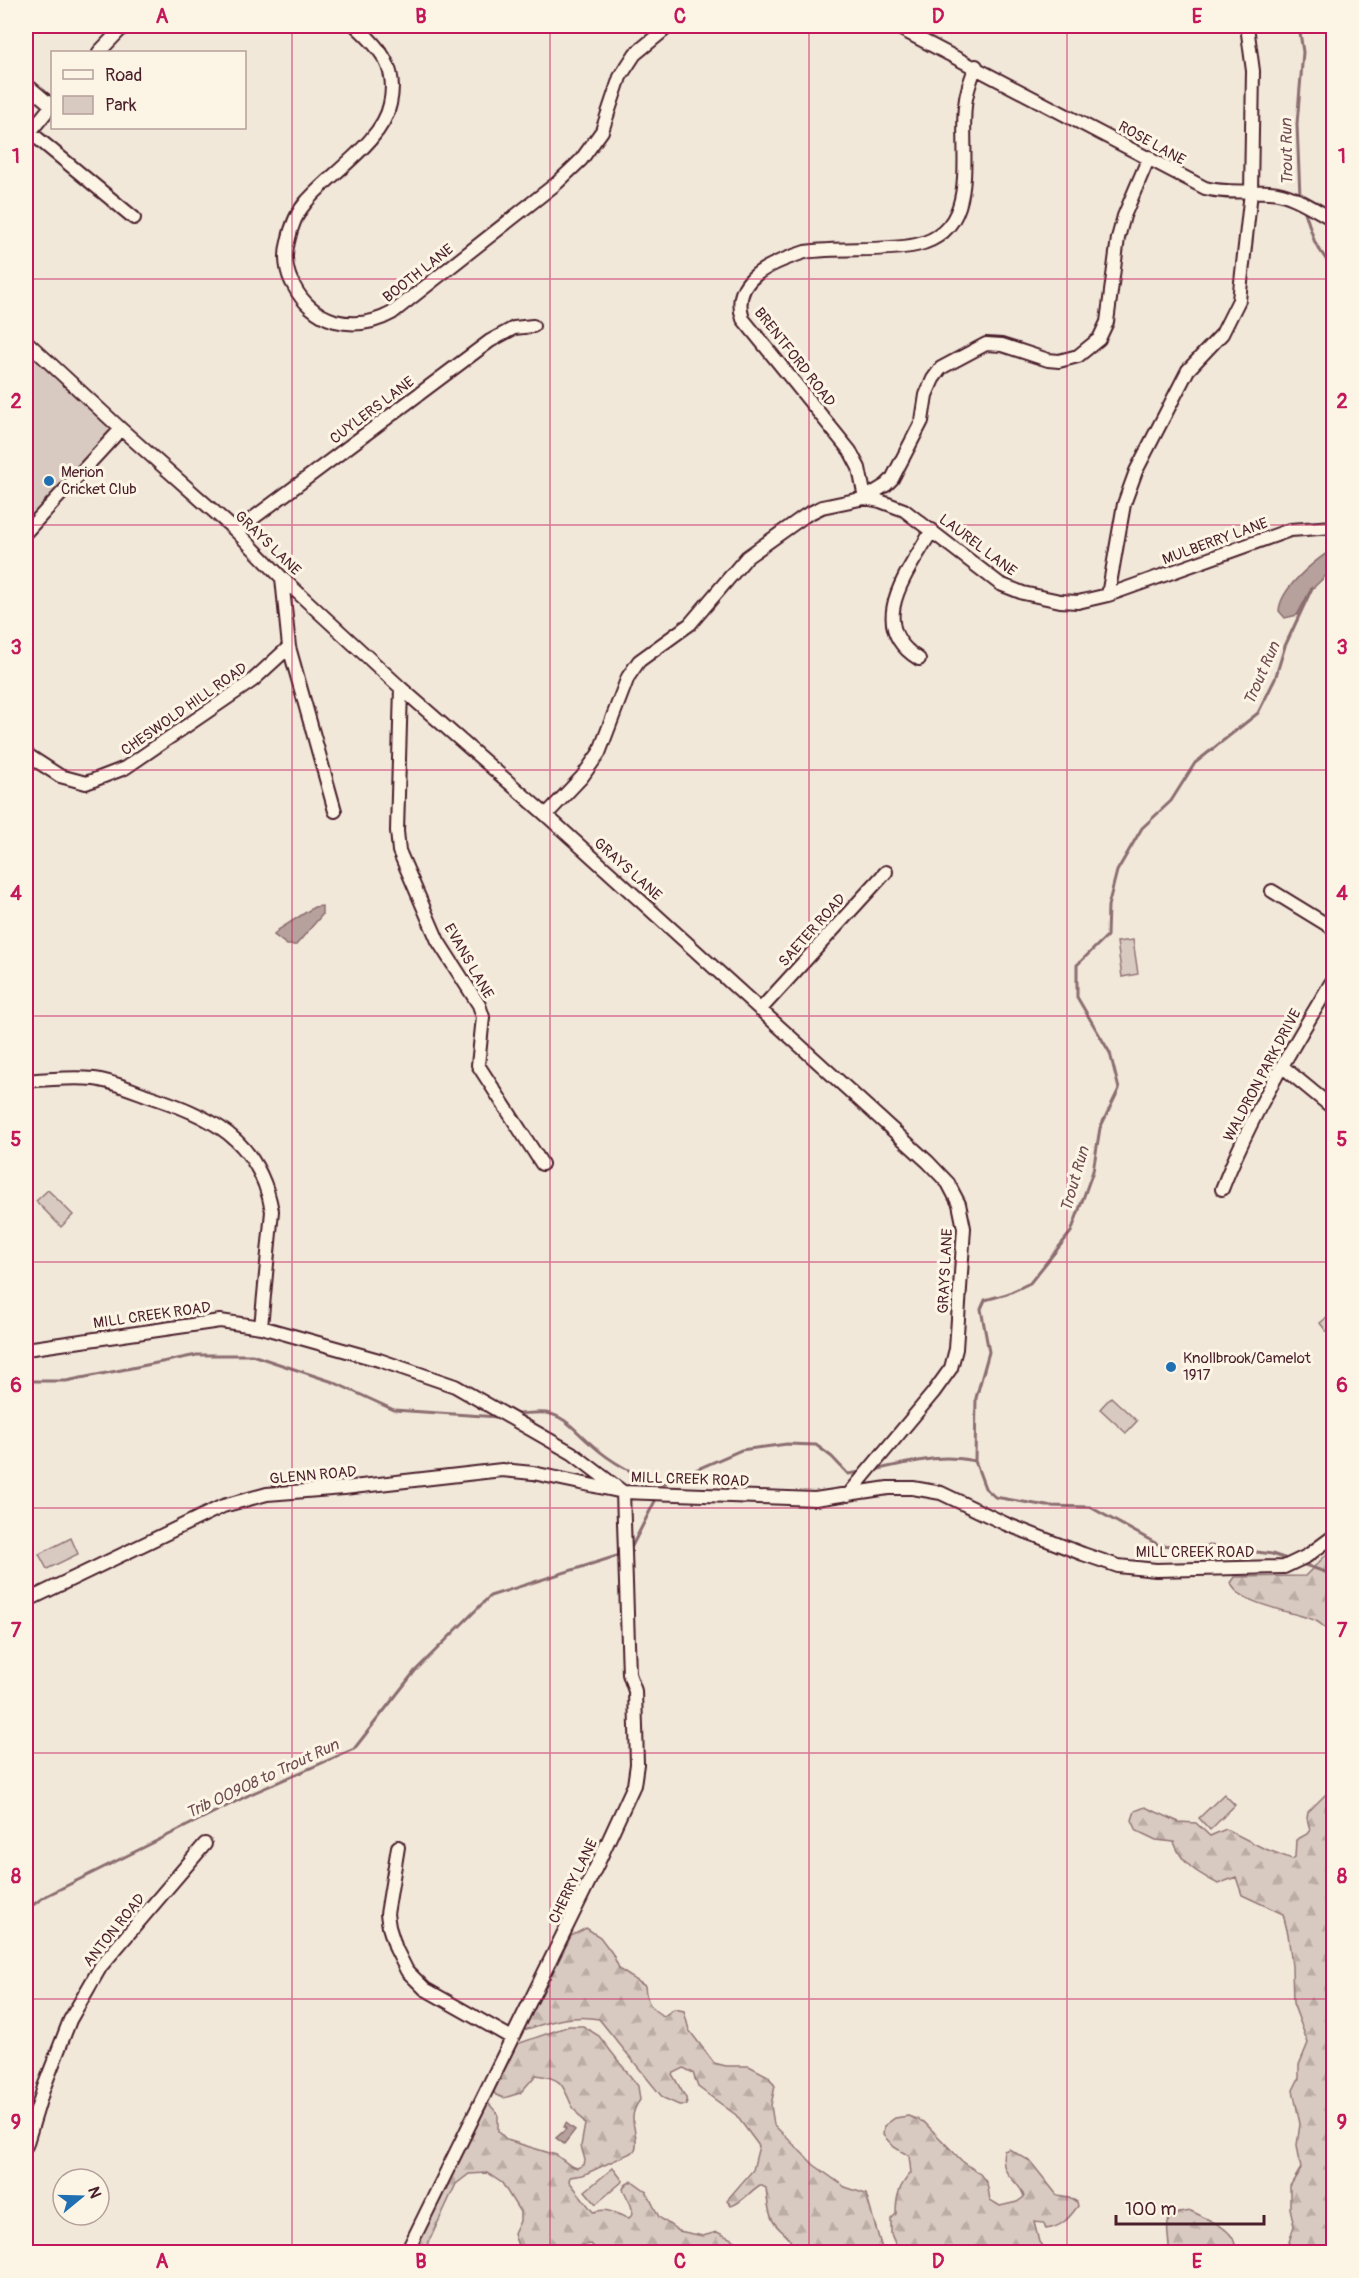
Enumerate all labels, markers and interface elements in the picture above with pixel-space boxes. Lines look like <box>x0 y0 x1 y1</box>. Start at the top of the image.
text: A <box>156 4 169 29</box>
text: B <box>415 4 427 29</box>
text: C <box>674 4 686 29</box>
text: D <box>932 4 945 29</box>
text: E <box>1192 4 1203 29</box>
legend <box>51 51 246 129</box>
text: Road <box>105 64 142 87</box>
text: Park <box>105 94 137 117</box>
street label: ROSE LANE <box>1115 117 1189 170</box>
water label: Trout Run <box>1276 118 1298 186</box>
text: 1 <box>12 144 20 169</box>
text: 1 <box>1338 144 1346 169</box>
street label: BOOTH LANE <box>379 240 458 307</box>
street label: BRENTFORD ROAD <box>750 304 839 411</box>
street label: CUYLERS LANE <box>326 372 418 448</box>
text: 2 <box>10 389 22 414</box>
text: 2 <box>1336 389 1348 414</box>
place label: Merion Cricket Club <box>61 463 137 499</box>
marker: Merion Cricket Club <box>42 474 56 488</box>
street label: GRAYS LANE <box>230 507 305 580</box>
street label: LAUREL LANE <box>935 510 1020 581</box>
street label: MULBERRY LANE <box>1160 514 1271 569</box>
text: 3 <box>10 635 22 660</box>
text: 3 <box>1336 635 1348 660</box>
water label: Trout Run <box>1239 638 1285 708</box>
street label: CHESWOLD HILL ROAD <box>117 659 251 760</box>
street label: GRAYS LANE <box>590 834 666 905</box>
text: 4 <box>10 881 22 906</box>
text: 4 <box>1336 881 1348 906</box>
street label: SAETER ROAD <box>775 890 850 971</box>
street label: EVANS LANE <box>439 920 498 1002</box>
street label: WALDRON PARK DRIVE <box>1219 1005 1306 1145</box>
text: 5 <box>11 1127 22 1152</box>
text: 5 <box>1337 1127 1348 1152</box>
water label: Trout Run <box>1056 1144 1094 1214</box>
street label: GRAYS LANE <box>934 1228 957 1314</box>
street label: MILL CREEK ROAD <box>92 1298 212 1333</box>
place label: Knollbrook/Camelot 1917 <box>1183 1349 1312 1385</box>
marker: Knollbrook/Camelot 1917 <box>1164 1360 1178 1374</box>
text: 6 <box>10 1373 22 1398</box>
text: 6 <box>1336 1373 1348 1398</box>
street label: GLENN ROAD <box>269 1462 357 1489</box>
street label: MILL CREEK ROAD <box>630 1468 749 1491</box>
street label: MILL CREEK ROAD <box>1136 1543 1254 1562</box>
text: 7 <box>11 1618 22 1643</box>
text: 7 <box>1337 1618 1348 1643</box>
water label: Trib 00908 to Trout Run <box>183 1734 343 1823</box>
street label: CHERRY LANE <box>545 1836 602 1927</box>
text: 8 <box>11 1864 21 1889</box>
text: 8 <box>1337 1864 1347 1889</box>
street label: ANTON ROAD <box>79 1890 150 1971</box>
text: 9 <box>11 2110 21 2135</box>
text: 9 <box>1337 2110 1347 2135</box>
north arrow <box>51 2167 111 2227</box>
text: N <box>83 2184 106 2201</box>
scale bar <box>1116 2188 1264 2226</box>
text: 100 m <box>1125 2198 1177 2221</box>
text: A <box>156 2249 169 2274</box>
text: B <box>415 2249 427 2274</box>
text: C <box>674 2249 686 2274</box>
text: D <box>932 2249 945 2274</box>
text: E <box>1192 2249 1203 2274</box>

